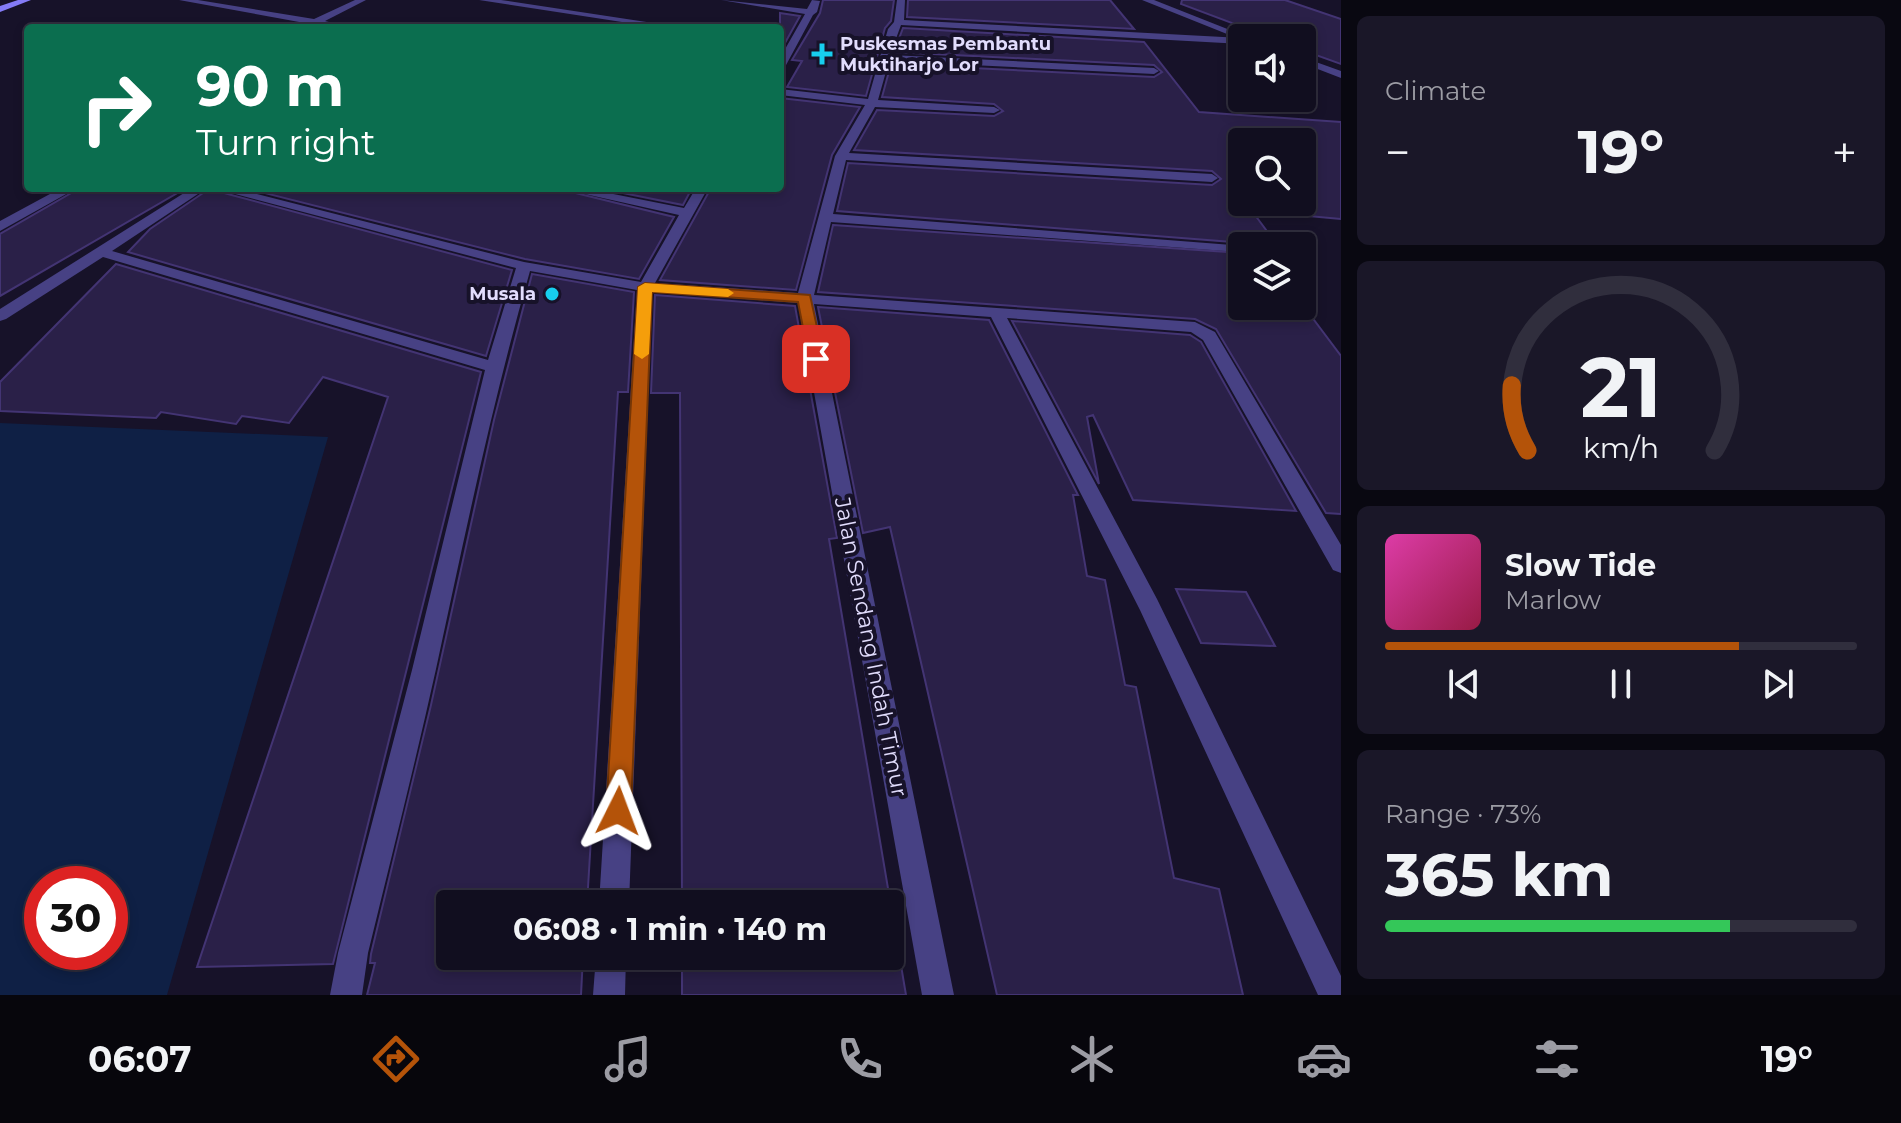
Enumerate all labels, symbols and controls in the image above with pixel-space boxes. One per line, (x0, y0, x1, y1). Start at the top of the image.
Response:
map controls (1228, 24, 1316, 320)
button: sound (1228, 24, 1316, 112)
place label: Puskesmas Pembantu Muktiharjo Lor (840, 33, 1051, 76)
marker: Puskesmas Pembantu Muktiharjo Lor (811, 43, 833, 65)
text: 90 m (196, 52, 344, 120)
icon: right (64, 56, 168, 160)
text: Climate (1385, 75, 1486, 107)
text: 19° (1578, 115, 1664, 188)
text: Turn right (196, 120, 376, 164)
text: − (1385, 125, 1410, 179)
text: + (1832, 125, 1857, 179)
button: search (1228, 128, 1316, 216)
button: layers (1228, 232, 1316, 320)
place label: Musala (469, 283, 536, 305)
marker: Musala (543, 285, 561, 303)
pin (782, 325, 850, 393)
text: 21 (1580, 336, 1662, 438)
icon: arrive (794, 337, 838, 381)
text: km/h (1583, 430, 1659, 465)
street label: Jalan Sendang Indah Timur (829, 494, 913, 799)
text: Slow Tide (1505, 547, 1656, 584)
text: Marlow (1505, 584, 1601, 616)
icon: previous (1442, 662, 1486, 706)
icon: pause (1599, 662, 1643, 706)
icon: next (1756, 662, 1800, 706)
position arrow (576, 769, 660, 853)
text: Range · 73% (1385, 798, 1541, 830)
text: 365 km (1385, 838, 1613, 911)
speed limit sign: 30 (24, 866, 128, 970)
text: 06:08 · 1 min · 140 m (513, 911, 827, 948)
icon: directions (368, 1031, 424, 1087)
icon: music (600, 1031, 656, 1087)
icon: phone (832, 1031, 888, 1087)
icon: climate (1064, 1031, 1120, 1087)
icon: car (1296, 1031, 1352, 1087)
icon: filters (1529, 1031, 1585, 1087)
text: 06:07 (88, 1037, 192, 1081)
text: 19° (1761, 1037, 1813, 1081)

